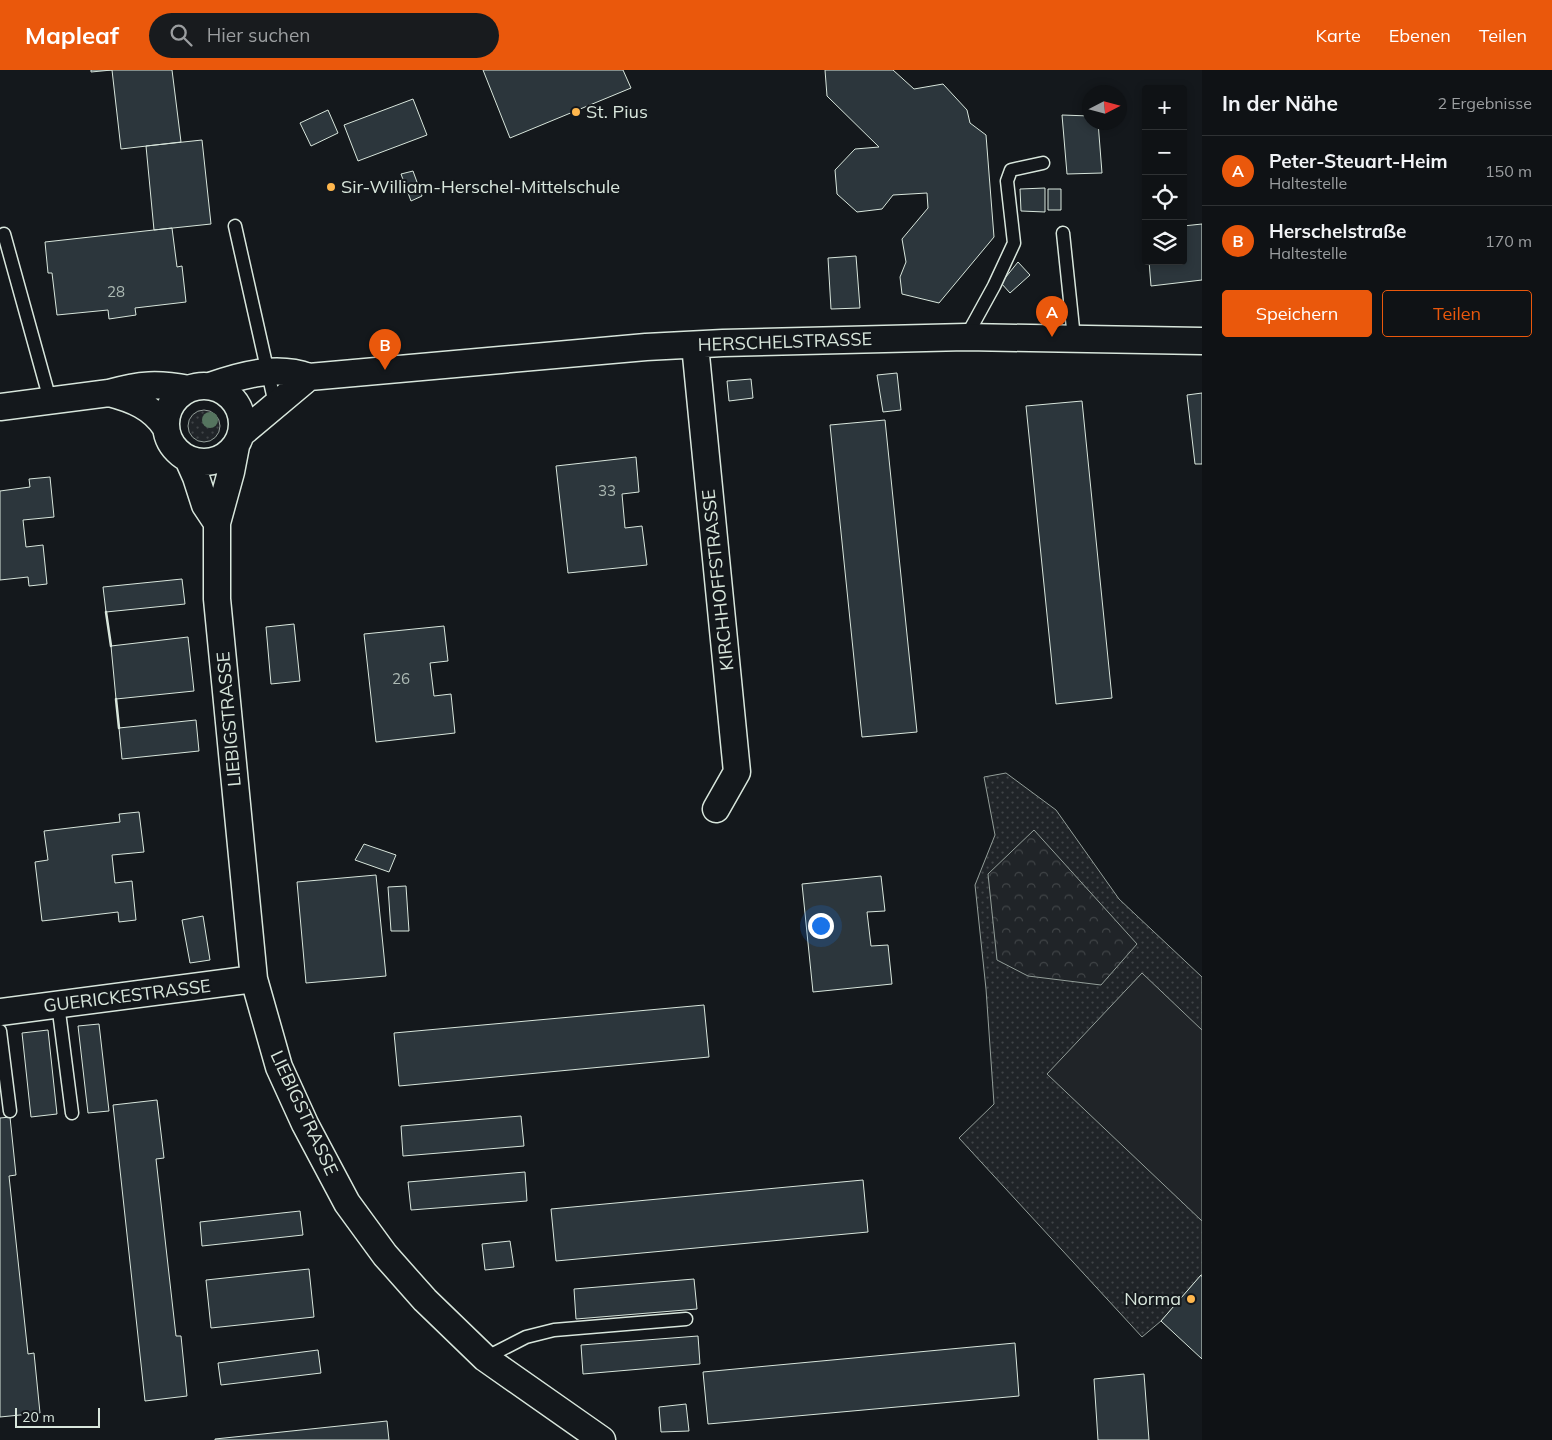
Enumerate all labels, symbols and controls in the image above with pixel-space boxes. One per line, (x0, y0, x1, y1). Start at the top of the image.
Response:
search box (149, 13, 499, 58)
text: Mapleaf (25, 20, 119, 50)
icon: search (167, 21, 195, 49)
text: Hier suchen (207, 23, 310, 47)
text: Karte (1315, 24, 1361, 47)
text: Ebenen (1389, 24, 1451, 47)
text: Teilen (1479, 24, 1527, 47)
north arrow (1082, 85, 1127, 130)
map controls (1142, 85, 1187, 265)
button: + (1142, 85, 1187, 130)
text: In der Nähe (1222, 90, 1338, 116)
text: 2 Ergebnisse (1437, 93, 1532, 113)
place label: St. Pius (586, 100, 648, 123)
marker: St. Pius (570, 106, 582, 118)
button: − (1142, 130, 1187, 175)
text: Peter-Steuart-Heim (1269, 149, 1447, 173)
text: A (1232, 161, 1244, 181)
text: 150 m (1485, 161, 1532, 181)
text: Haltestelle (1269, 173, 1347, 193)
place label: Sir-William-Herschel-Mittelschule (341, 175, 620, 198)
button: locate (1142, 175, 1187, 220)
marker: Sir-William-Herschel-Mittelschule (325, 181, 337, 193)
text: Herschelstraße (1269, 219, 1406, 243)
button: layers (1142, 220, 1187, 265)
text: B (1232, 231, 1244, 251)
text: 170 m (1485, 231, 1532, 251)
text: Haltestelle (1269, 243, 1347, 263)
house number: 28 (107, 282, 125, 301)
button: Speichern (1222, 290, 1372, 337)
button: Teilen (1382, 290, 1532, 337)
pin: A (1036, 296, 1068, 337)
street label: HERSCHELSTRASSE (697, 327, 873, 356)
pin: B (369, 329, 401, 370)
house number: 33 (598, 481, 616, 500)
street label: KIRCHHOFFSTRASSE (697, 488, 738, 672)
street label: LIEBIGSTRASSE (211, 651, 246, 787)
house number: 26 (392, 669, 410, 688)
your location (808, 913, 834, 939)
street label: GUERICKESTRASSE (42, 974, 212, 1017)
street label: LIEBIGSTRASSE (265, 1047, 343, 1179)
place label: Norma (1124, 1287, 1181, 1310)
marker: Norma (1185, 1293, 1197, 1305)
scale bar (15, 1405, 100, 1428)
text: 20 m (22, 1408, 55, 1426)

